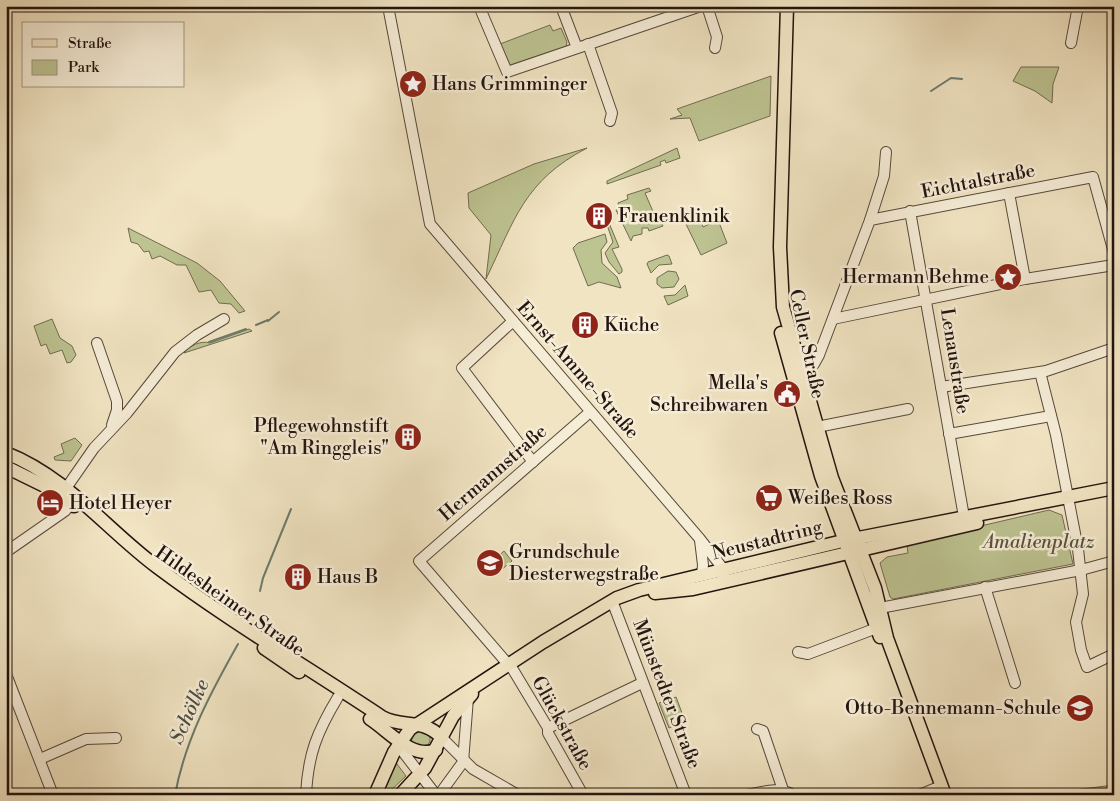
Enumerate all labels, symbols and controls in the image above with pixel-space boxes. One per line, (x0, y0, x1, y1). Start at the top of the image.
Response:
legend (22, 22, 185, 88)
text: Straße (68, 34, 112, 53)
text: Park (68, 58, 100, 77)
place icon: Hans Grimminger (398, 69, 428, 99)
place label: Hans Grimminger (432, 72, 588, 96)
street label: Eichtalstraße (919, 158, 1037, 204)
building icon: Frauenklinik (584, 201, 614, 231)
place label: Frauenklinik (618, 204, 730, 228)
place icon: Hermann Behme (993, 262, 1023, 292)
place label: Hermann Behme (842, 265, 989, 289)
street label: Celler Straße (784, 287, 830, 401)
street label: Ernst-Amme-Straße (512, 296, 644, 444)
street label: Lenaustraße (935, 306, 975, 416)
building icon: Küche (570, 310, 600, 340)
place label: Küche (604, 313, 659, 337)
place label: Mella's Schreibwaren (650, 371, 768, 417)
public building icon: Mella's Schreibwaren (772, 379, 802, 409)
place label: Pflegewohnstift "Am Ringgleis" (254, 414, 389, 460)
street label: Hermannstraße (434, 419, 552, 527)
building icon: Pflegewohnstift "Am Ringgleis" (393, 422, 423, 452)
supermarket icon: Weißes Ross (754, 483, 784, 513)
place label: Weißes Ross (787, 486, 893, 510)
hotel icon: Hotel Heyer (35, 488, 65, 518)
place label: Hotel Heyer (69, 491, 172, 515)
street label: Neustadtring (709, 515, 825, 565)
park label: Amalienplatz (981, 530, 1095, 554)
street label: Hildesheimer Straße (151, 540, 309, 662)
place label: Grundschule Diesterwegstraße (509, 540, 659, 586)
school or university icon: Grundschule Diesterwegstraße (475, 548, 505, 578)
building icon: Haus B (283, 562, 313, 592)
place label: Haus B (317, 565, 378, 589)
street label: Münstedter Straße (627, 616, 707, 772)
street label: Glückstraße (526, 672, 598, 774)
water label: Schölke (165, 675, 216, 748)
school or university icon: Otto-Bennemann-Schule (1065, 693, 1095, 723)
place label: Otto-Bennemann-Schule (845, 696, 1061, 720)

